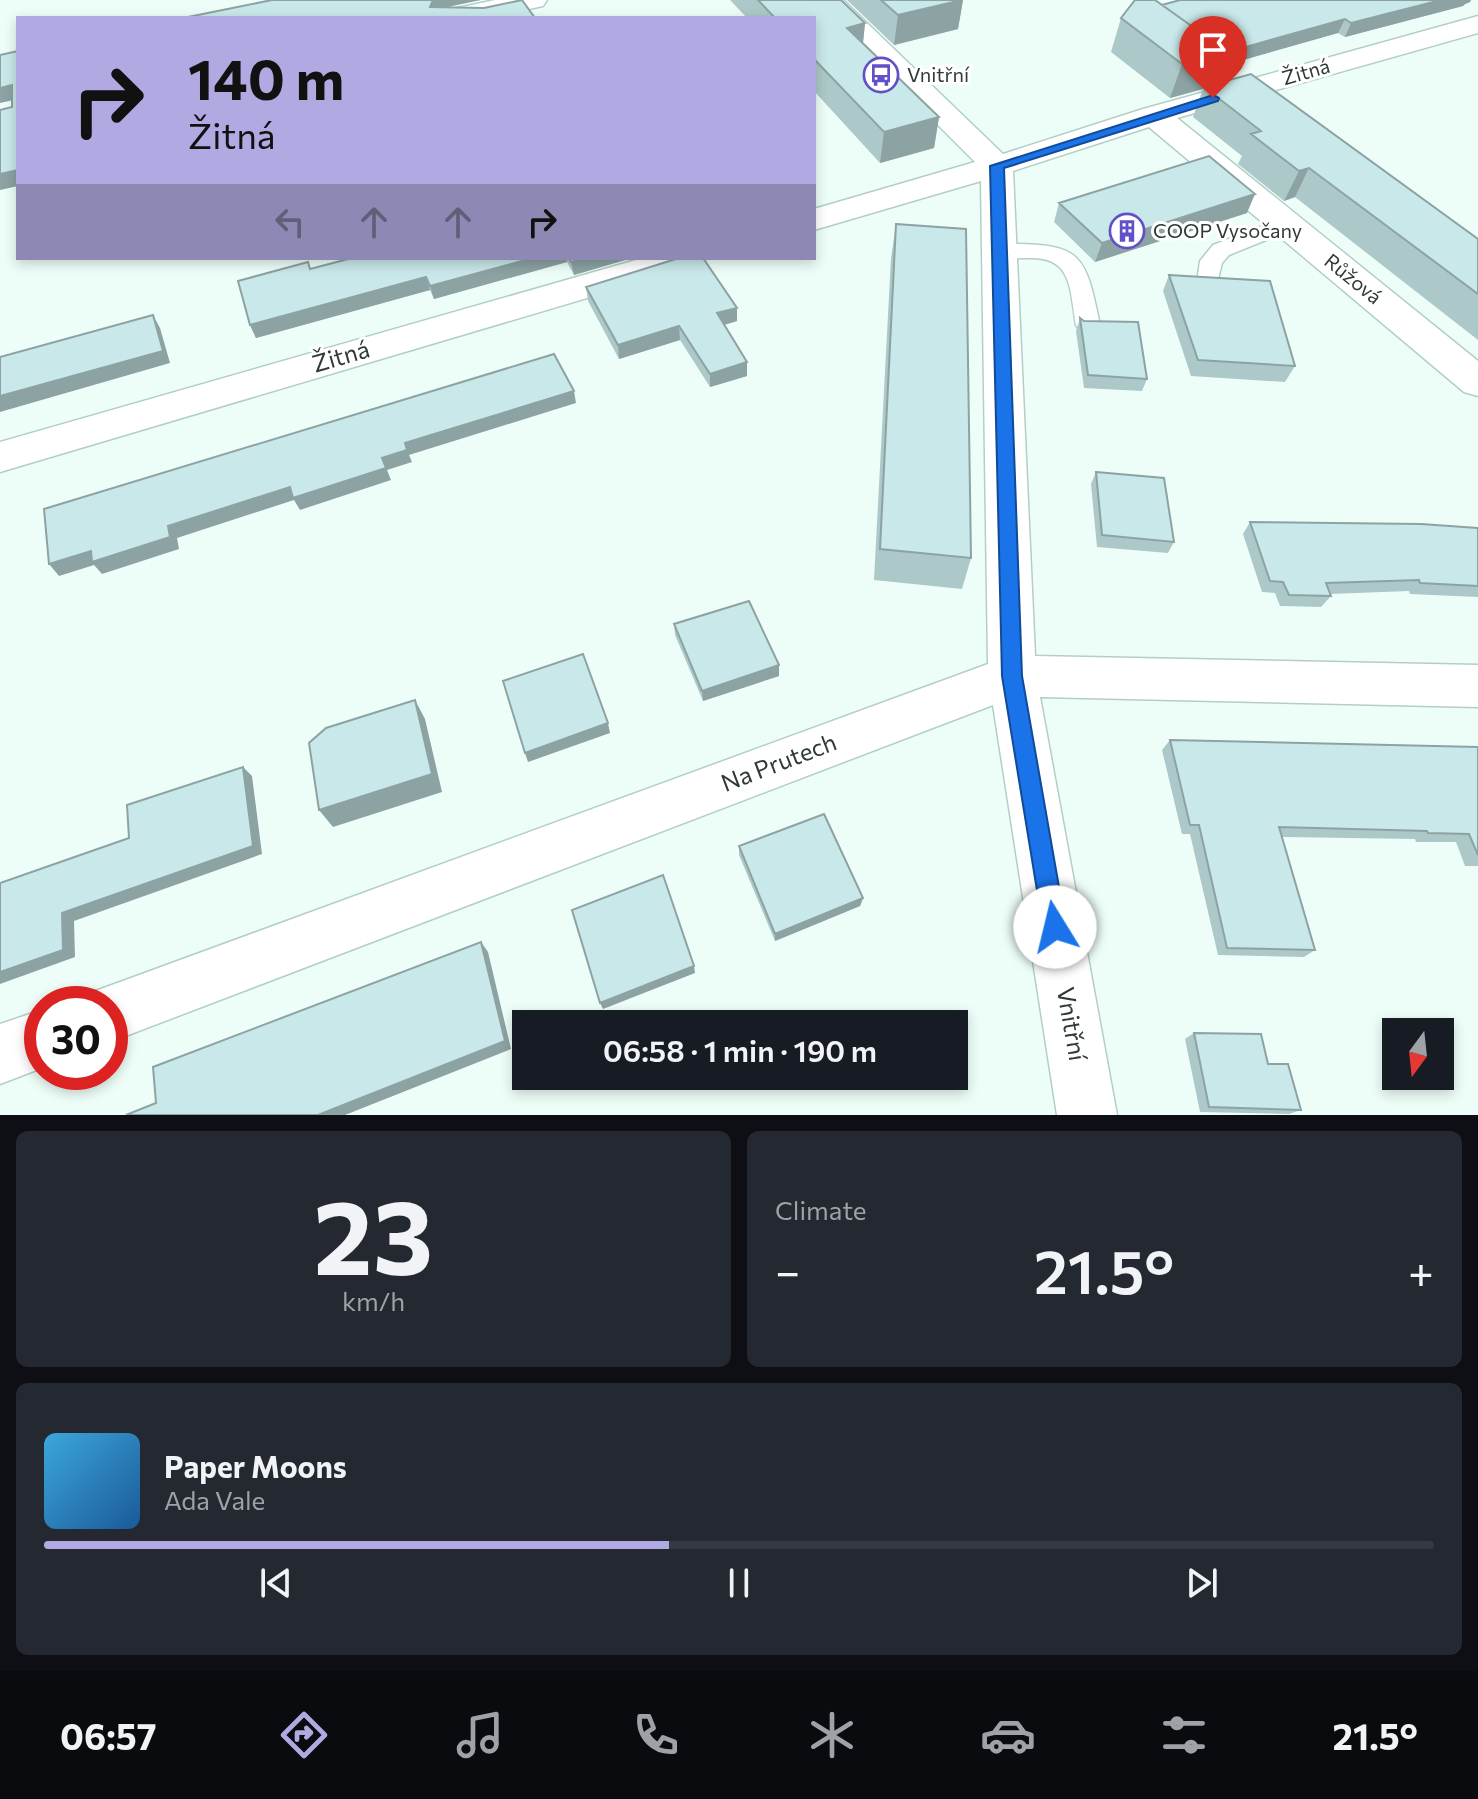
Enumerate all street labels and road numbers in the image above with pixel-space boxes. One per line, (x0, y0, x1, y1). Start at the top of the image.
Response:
street label: Žitná (1279, 53, 1332, 89)
street label: Růžová (1320, 248, 1387, 308)
street label: Žitná (309, 334, 373, 378)
street label: Na Prutech (717, 726, 840, 797)
street label: Vnitřní (1052, 985, 1093, 1064)

